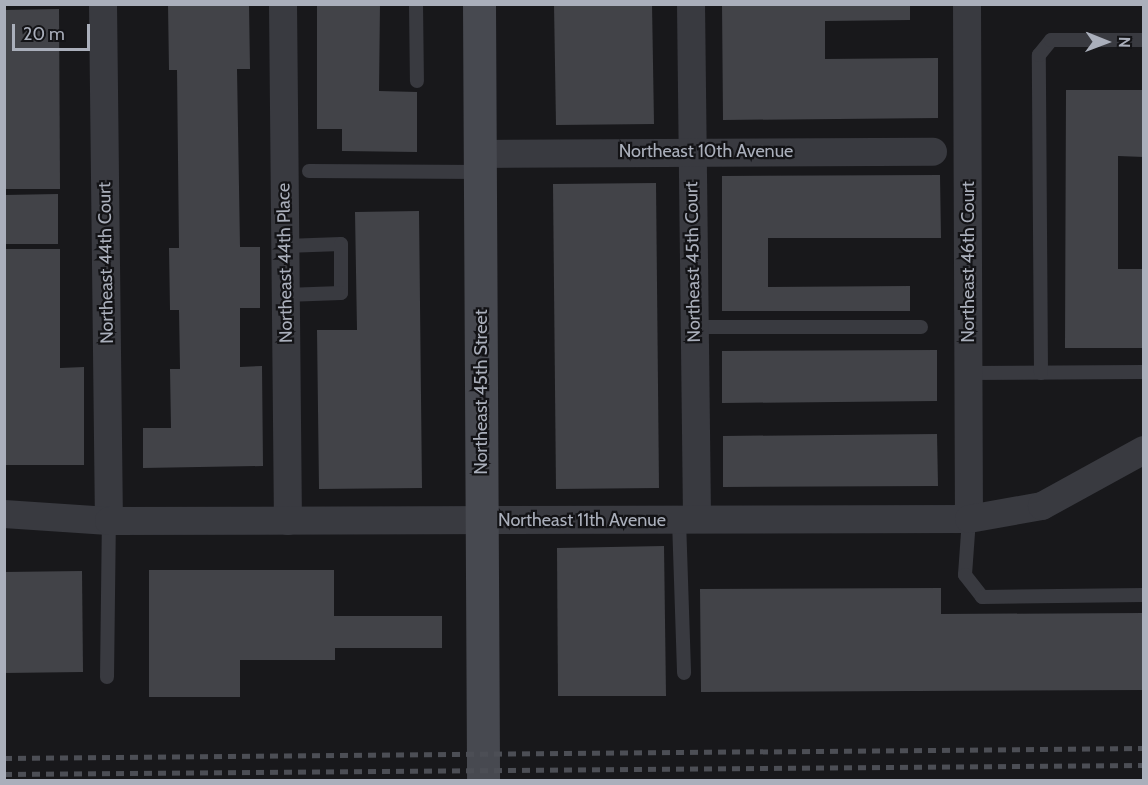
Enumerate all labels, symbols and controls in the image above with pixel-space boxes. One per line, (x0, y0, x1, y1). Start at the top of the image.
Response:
scale bar (15, 12, 93, 50)
north arrow (1076, 12, 1136, 72)
text: 20 m (23, 23, 65, 45)
text: N (1115, 37, 1134, 48)
street label: Northeast 10th Avenue (619, 140, 793, 162)
street label: Northeast 45th Court (681, 181, 705, 343)
street label: Northeast 46th Court (957, 181, 979, 343)
street label: Northeast 44th Court (94, 182, 118, 344)
street label: Northeast 44th Place (273, 183, 297, 343)
street label: Northeast 45th Street (470, 309, 492, 475)
street label: Northeast 11th Avenue (498, 509, 666, 531)

